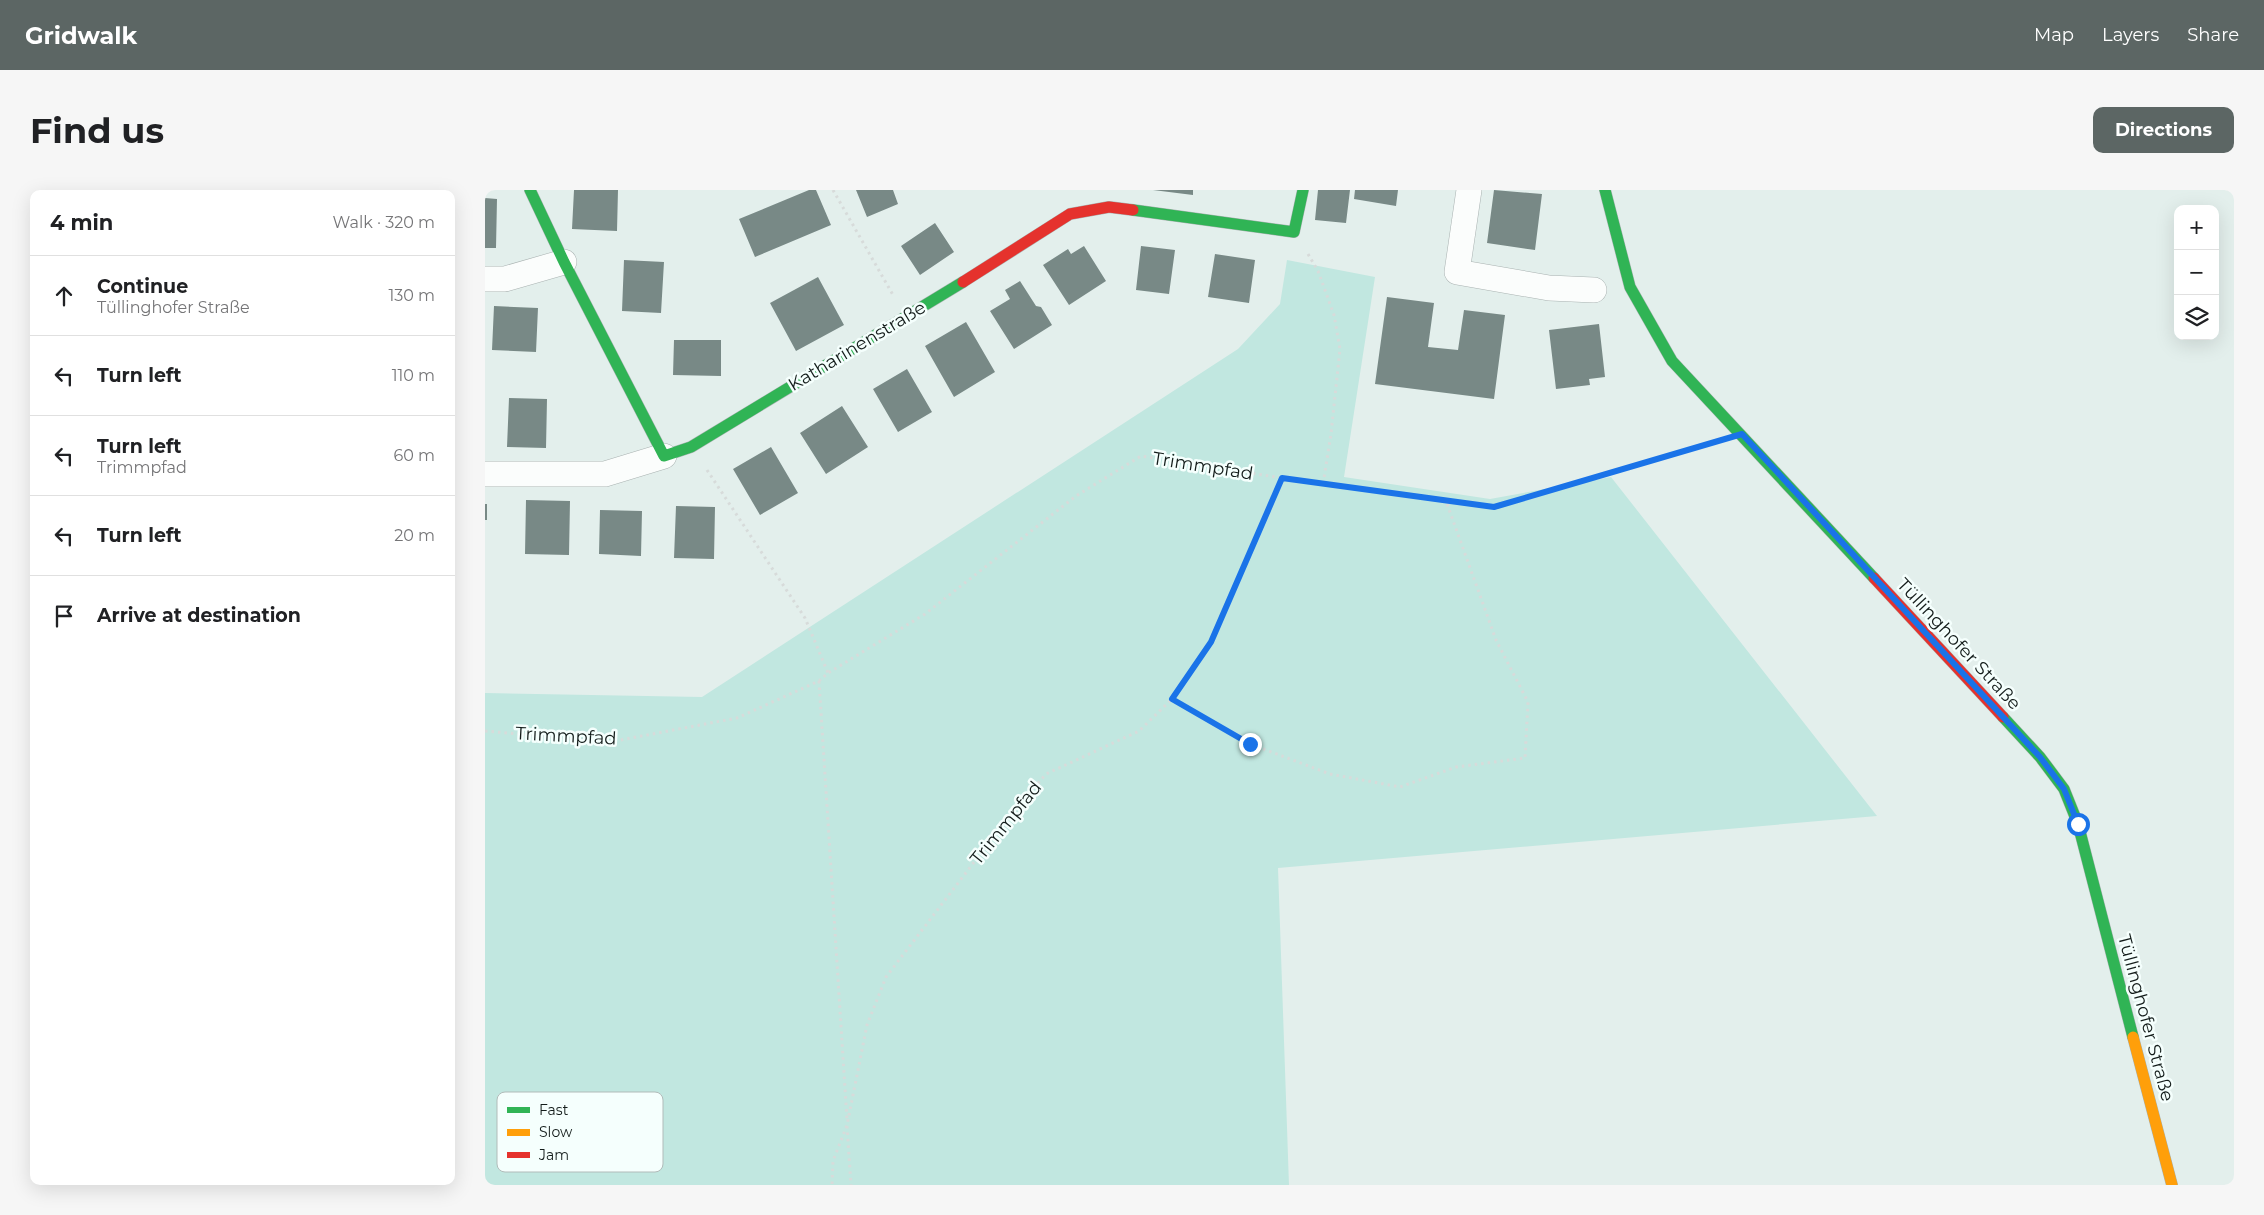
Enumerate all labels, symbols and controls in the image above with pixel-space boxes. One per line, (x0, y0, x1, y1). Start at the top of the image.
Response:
text: Gridwalk (25, 21, 137, 50)
text: Map (2034, 24, 2074, 46)
text: Layers (2102, 24, 2159, 46)
text: Share (2187, 24, 2239, 46)
button: Directions (2093, 107, 2234, 153)
text: Find us (30, 109, 164, 152)
map controls (2174, 205, 2219, 340)
button: + (2174, 205, 2219, 250)
text: 4 min (50, 210, 113, 235)
text: Walk · 320 m (333, 213, 435, 232)
button: − (2174, 250, 2219, 295)
text: Continue (97, 275, 188, 298)
icon: ahead (50, 282, 78, 310)
text: 130 m (388, 286, 435, 305)
button: layers (2174, 295, 2219, 340)
street label: Katharinenstraße (784, 296, 930, 396)
text: Tüllinghofer Straße (97, 298, 250, 317)
icon: left (50, 362, 78, 390)
text: Turn left (97, 364, 182, 387)
text: 110 m (392, 366, 435, 385)
text: Turn left (97, 435, 182, 458)
icon: left (50, 442, 78, 470)
text: 60 m (393, 446, 435, 465)
street label: Trimmpfad (1151, 447, 1255, 485)
text: Trimmpfad (97, 458, 187, 477)
icon: left (50, 522, 78, 550)
text: Turn left (97, 524, 182, 547)
text: 20 m (394, 526, 435, 545)
street label: Tüllinghofer Straße (1892, 574, 2026, 714)
icon: arrive (50, 602, 78, 630)
text: Arrive at destination (97, 604, 301, 627)
street label: Trimmpfad (515, 722, 617, 750)
route end (1239, 733, 1262, 756)
street label: Trimmpfad (966, 777, 1046, 869)
route start (2067, 813, 2090, 836)
street label: Tüllinghofer Straße (2113, 932, 2179, 1104)
legend (497, 1092, 663, 1172)
text: Fast (539, 1101, 569, 1119)
text: Slow (539, 1123, 573, 1141)
text: Jam (538, 1146, 569, 1164)

